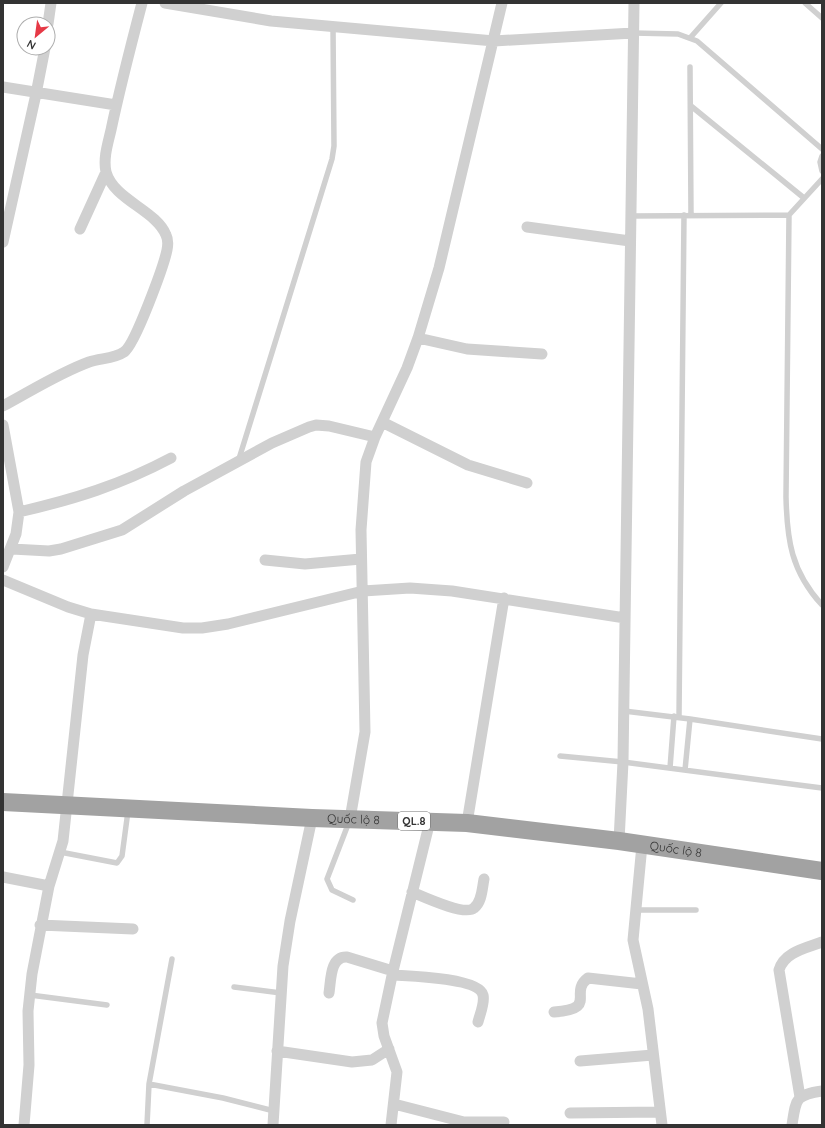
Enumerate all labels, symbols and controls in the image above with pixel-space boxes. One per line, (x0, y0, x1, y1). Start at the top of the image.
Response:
north arrow (16, 16, 56, 56)
text: N (24, 37, 38, 53)
street label: Quốc lộ 8 (327, 810, 380, 827)
road number: QL.8 (398, 812, 430, 830)
street label: Quốc lộ 8 (649, 838, 703, 860)

